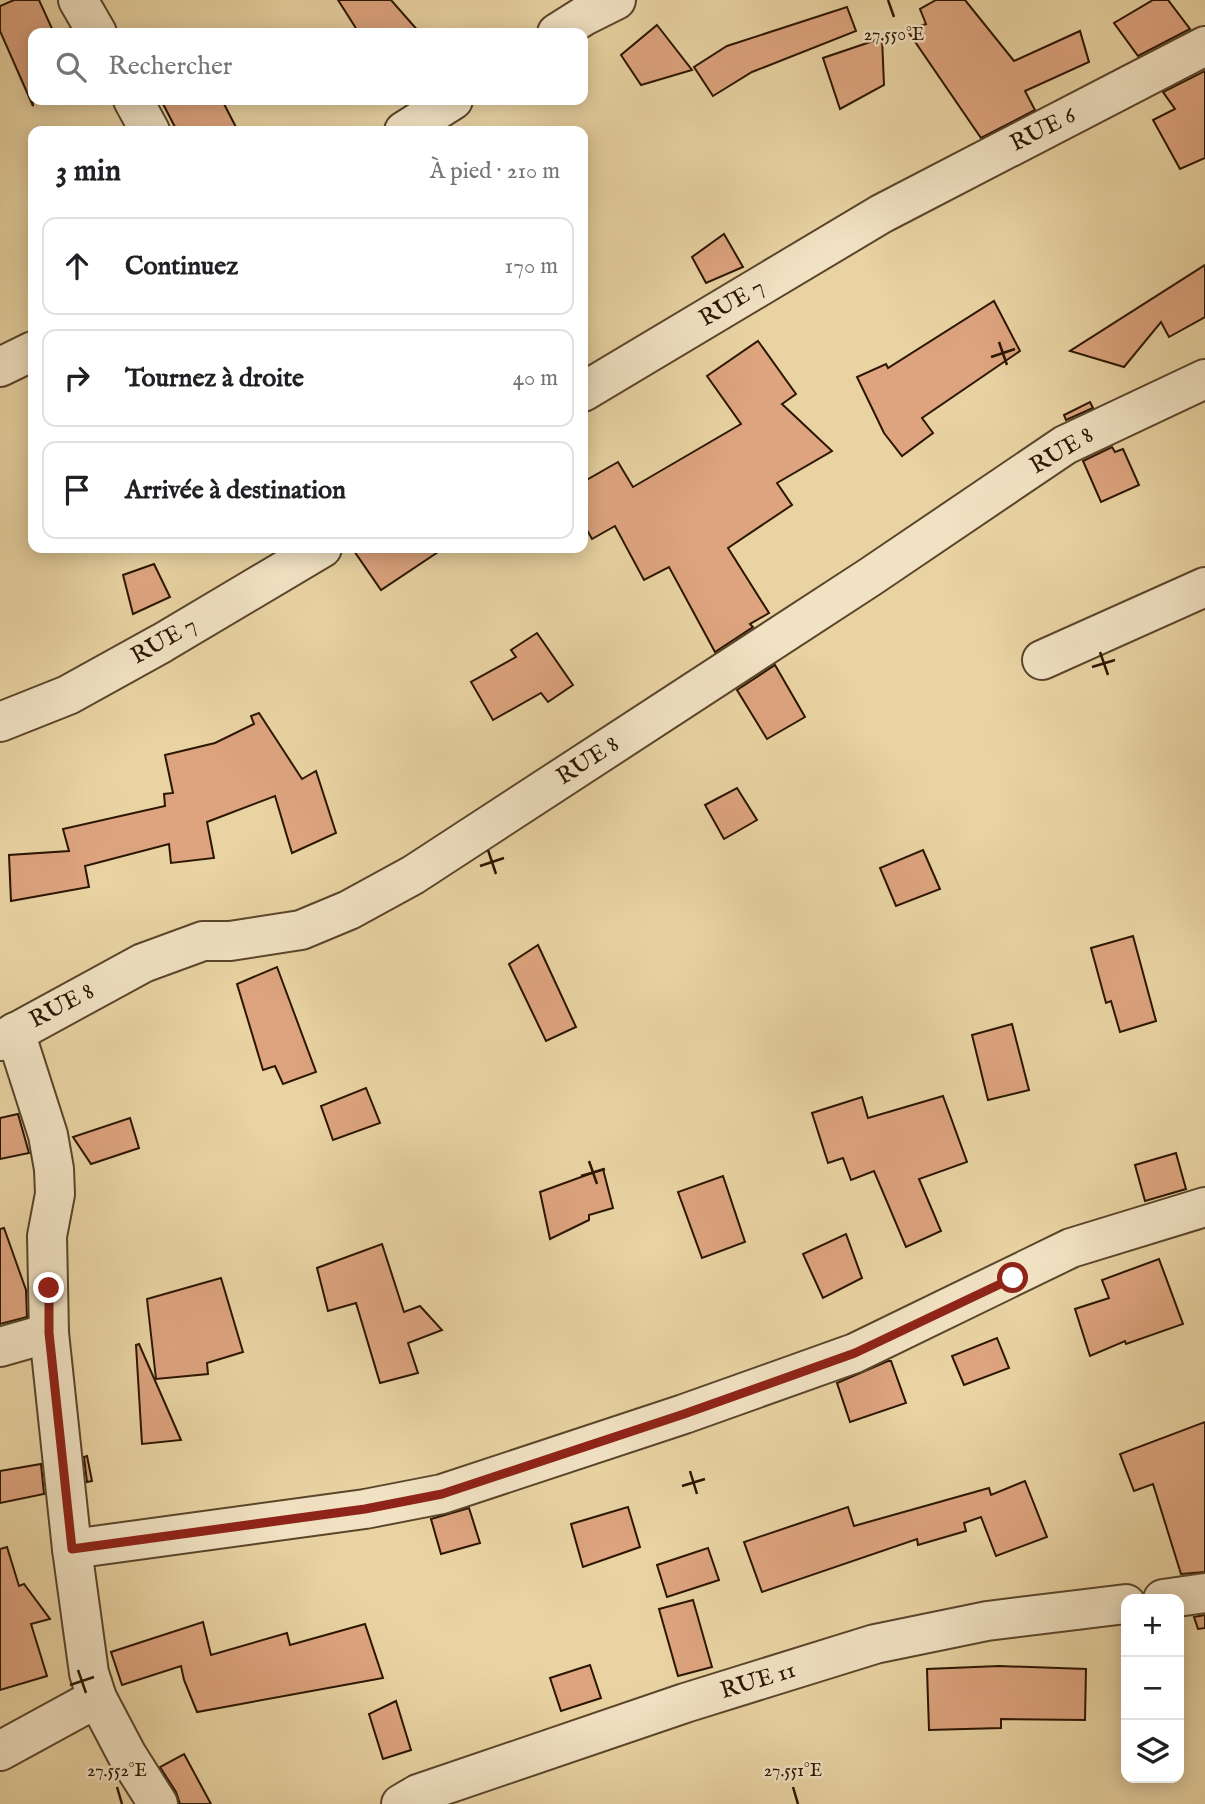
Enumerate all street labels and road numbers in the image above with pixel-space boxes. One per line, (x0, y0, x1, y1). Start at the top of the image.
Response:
street label: RUE 6 (1005, 100, 1082, 160)
street label: RUE 7 (694, 271, 770, 335)
street label: RUE 8 (1024, 420, 1100, 482)
street label: RUE 7 (126, 610, 202, 672)
street label: RUE 8 (551, 729, 625, 793)
street label: RUE 8 (24, 976, 100, 1036)
street label: RUE 11 (716, 1655, 800, 1707)

